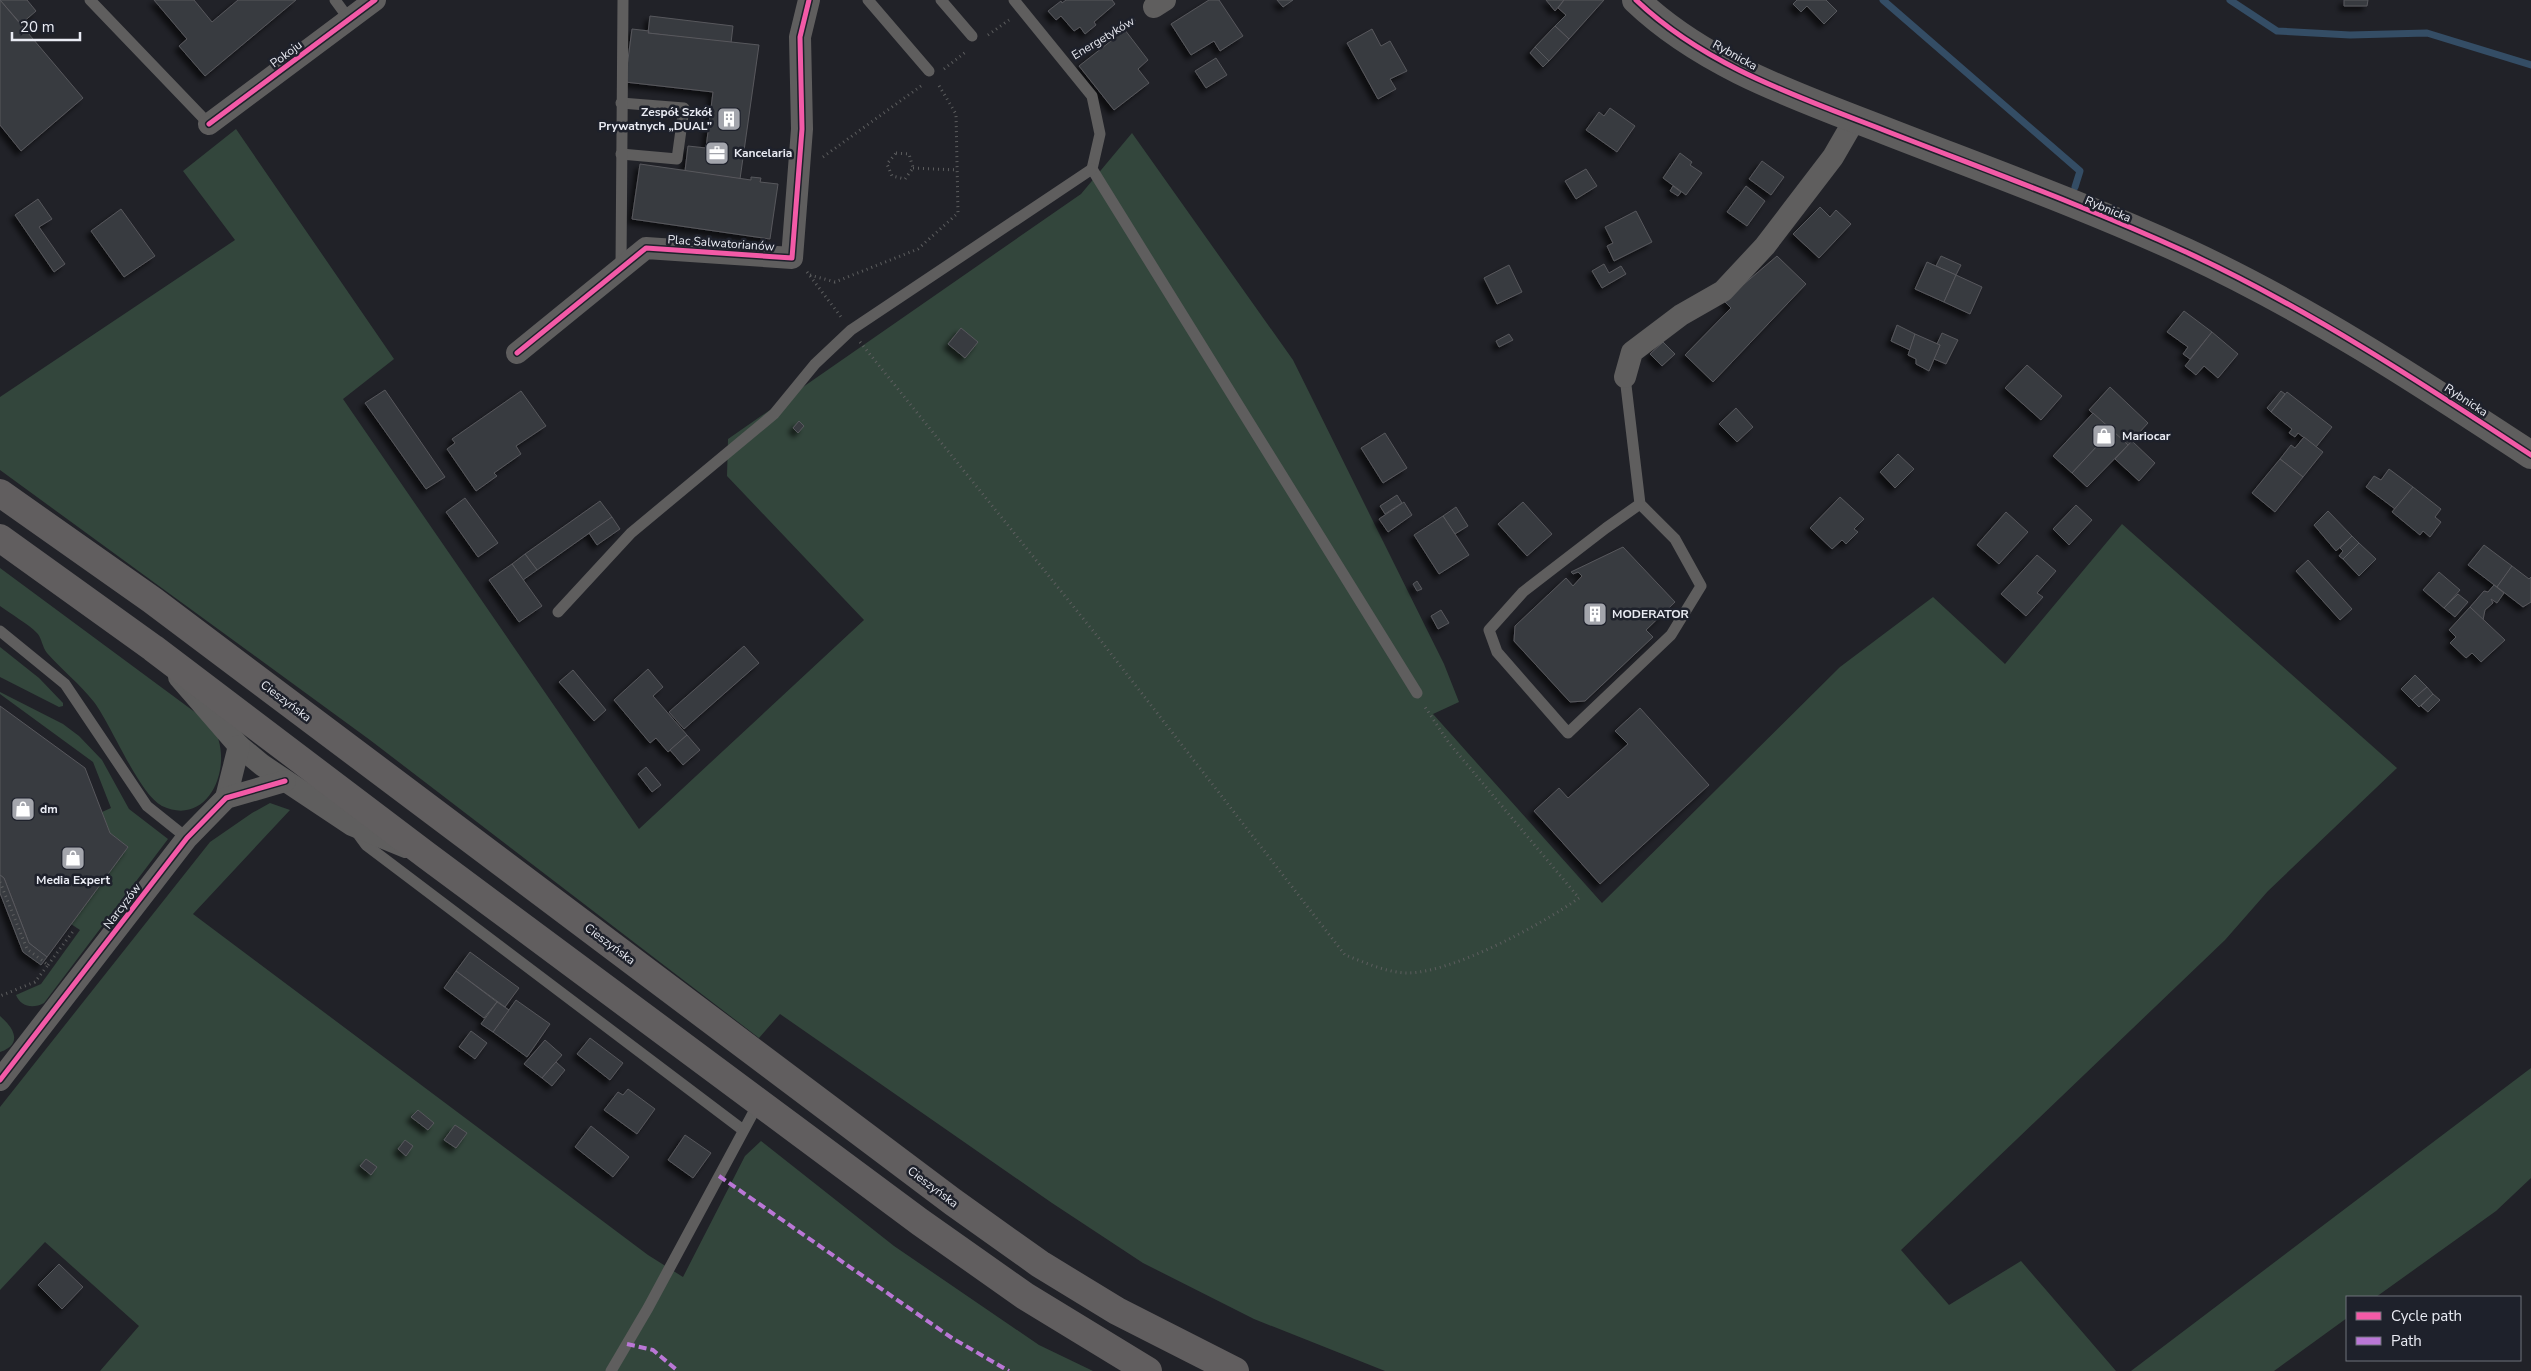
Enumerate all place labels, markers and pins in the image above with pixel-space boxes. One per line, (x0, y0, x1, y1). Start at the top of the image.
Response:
place label: Zespół Szkół Prywatnych „DUAL” (599, 104, 712, 134)
building icon: Zespół Szkół Prywatnych „DUAL” (716, 106, 742, 132)
office icon: Kancelaria (704, 140, 730, 166)
place label: Kancelaria (734, 145, 792, 161)
shop icon: Mariocar (2091, 423, 2117, 449)
place label: Mariocar (2122, 428, 2171, 444)
building icon: MODERATOR (1582, 601, 1608, 627)
place label: MODERATOR (1612, 606, 1690, 622)
shop icon: dm (10, 796, 36, 822)
place label: dm (40, 801, 58, 817)
shop icon: Media Expert (60, 845, 86, 871)
place label: Media Expert (36, 872, 110, 888)

